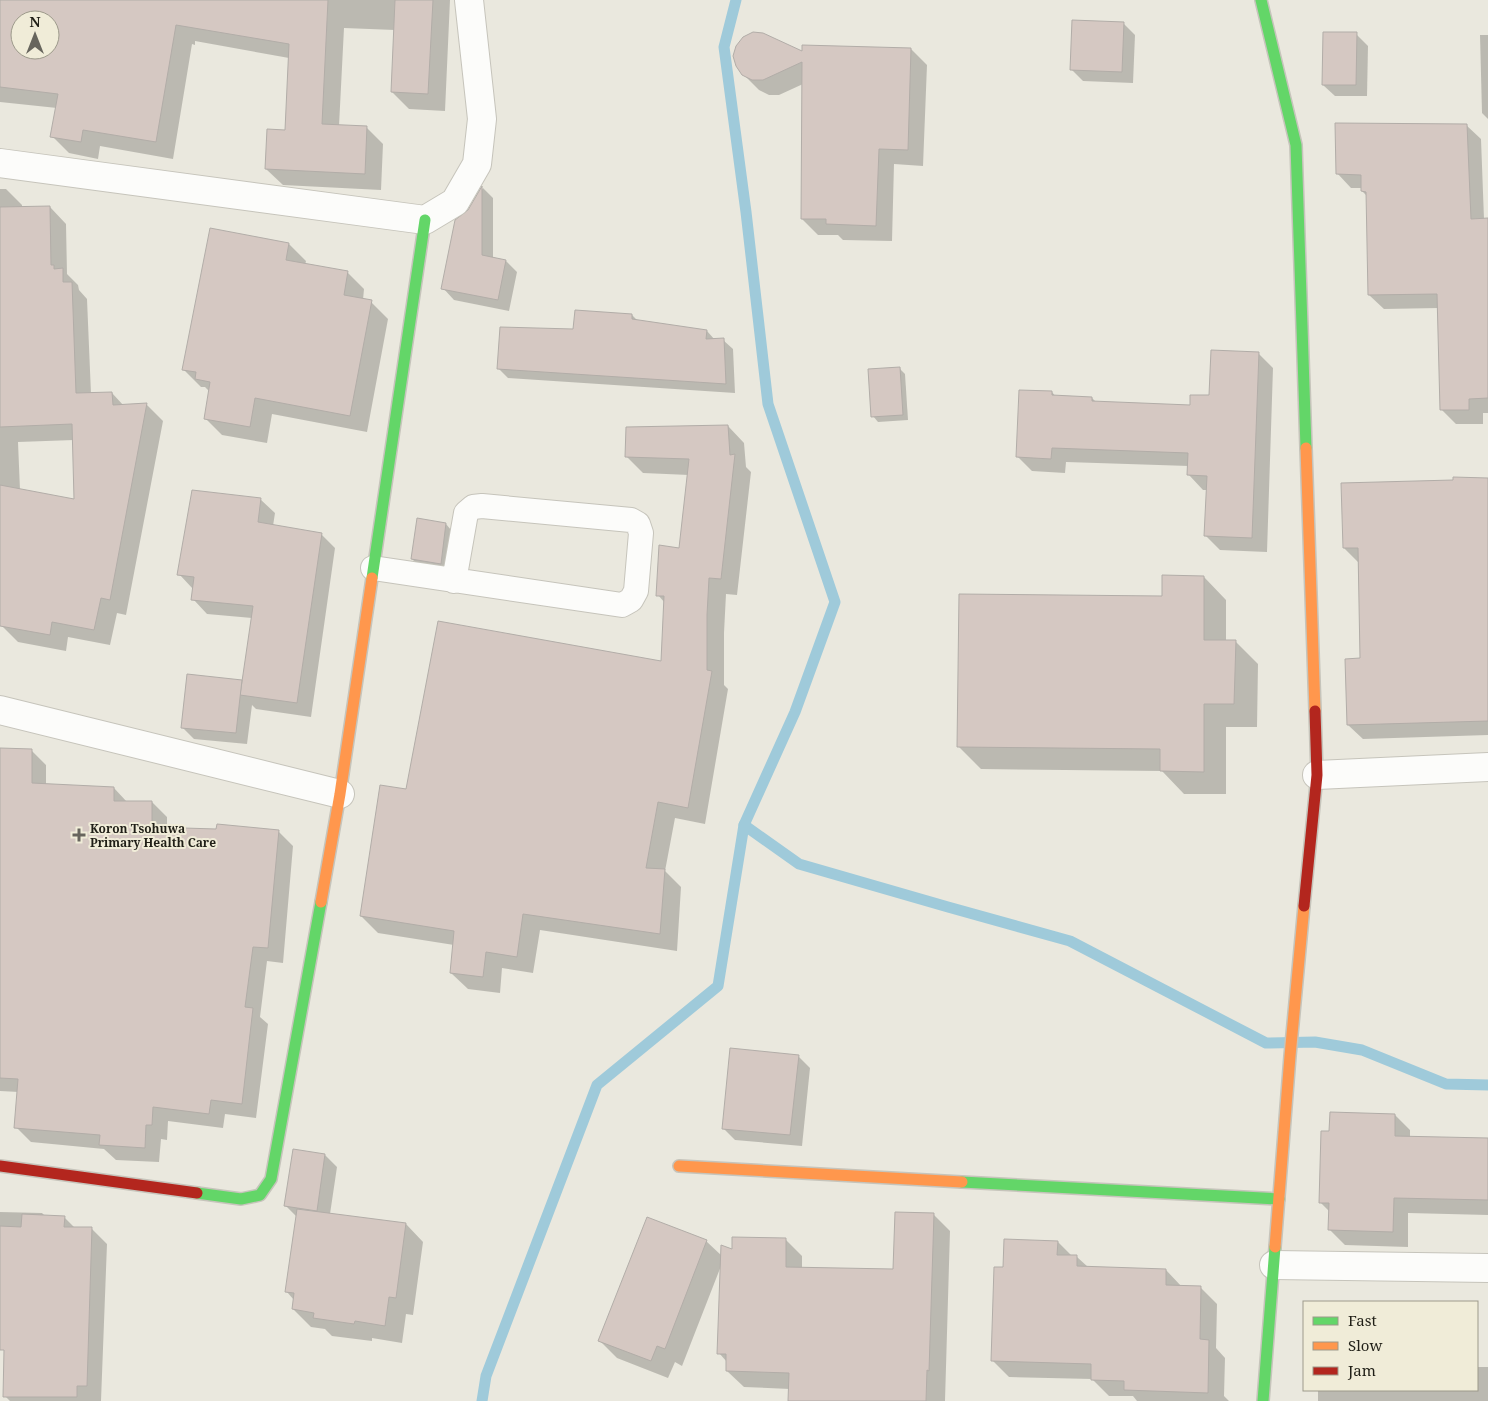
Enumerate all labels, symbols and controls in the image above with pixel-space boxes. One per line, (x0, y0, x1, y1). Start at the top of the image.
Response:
north arrow (10, 10, 60, 60)
text: N (29, 12, 41, 31)
place label: Koron Tsohuwa Primary Health Care (90, 820, 216, 851)
marker: Koron Tsohuwa Primary Health Care (72, 828, 86, 842)
legend (1303, 1301, 1478, 1391)
text: Fast (1348, 1310, 1377, 1330)
text: Slow (1348, 1335, 1382, 1355)
text: Jam (1347, 1360, 1376, 1380)

